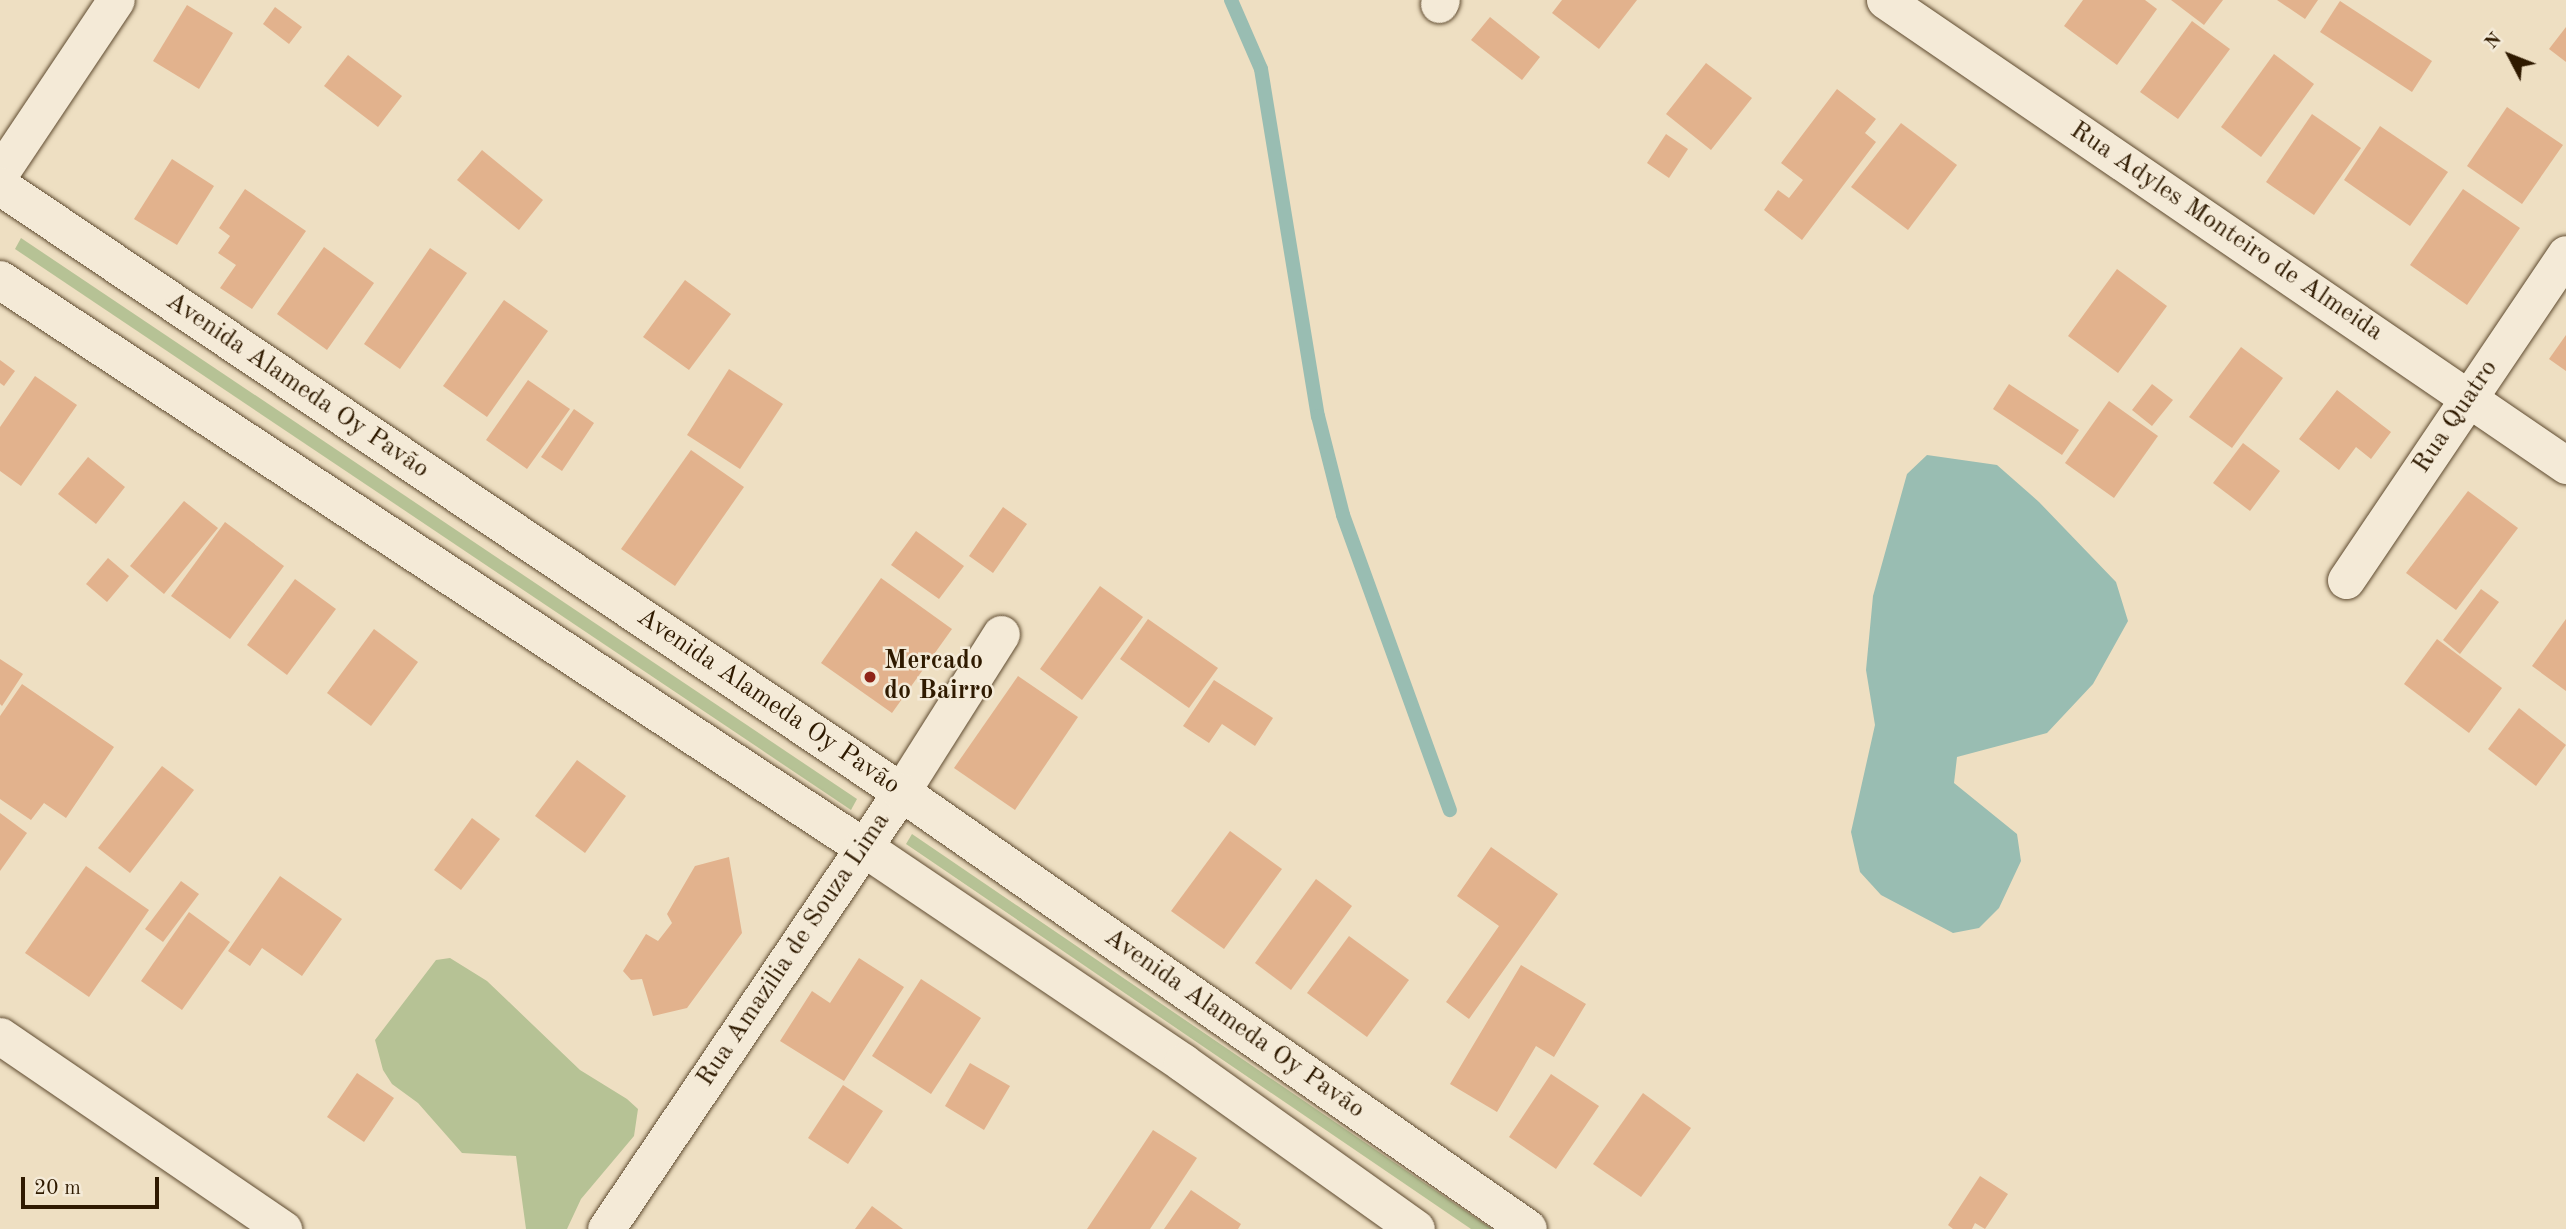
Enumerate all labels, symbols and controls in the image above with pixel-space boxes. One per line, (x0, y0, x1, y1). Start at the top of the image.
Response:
north arrow (2475, 21, 2545, 91)
text: N (2482, 30, 2506, 53)
street label: Rua Adyles Monteiro de Almeida (2064, 115, 2388, 349)
street label: Avenida Alameda Oy Pavão (159, 286, 435, 486)
street label: Rua Quatro (2407, 354, 2505, 480)
street label: Avenida Alameda Oy Pavão (630, 602, 906, 802)
place label: Mercado do Bairro (884, 646, 993, 708)
marker: Mercado do Bairro (862, 669, 878, 685)
street label: Rua Amazilia de Souza Lima (691, 807, 897, 1093)
street label: Avenida Alameda Oy Pavão (1098, 922, 1370, 1126)
scale bar (24, 1162, 163, 1206)
text: 20 m (34, 1178, 81, 1199)

